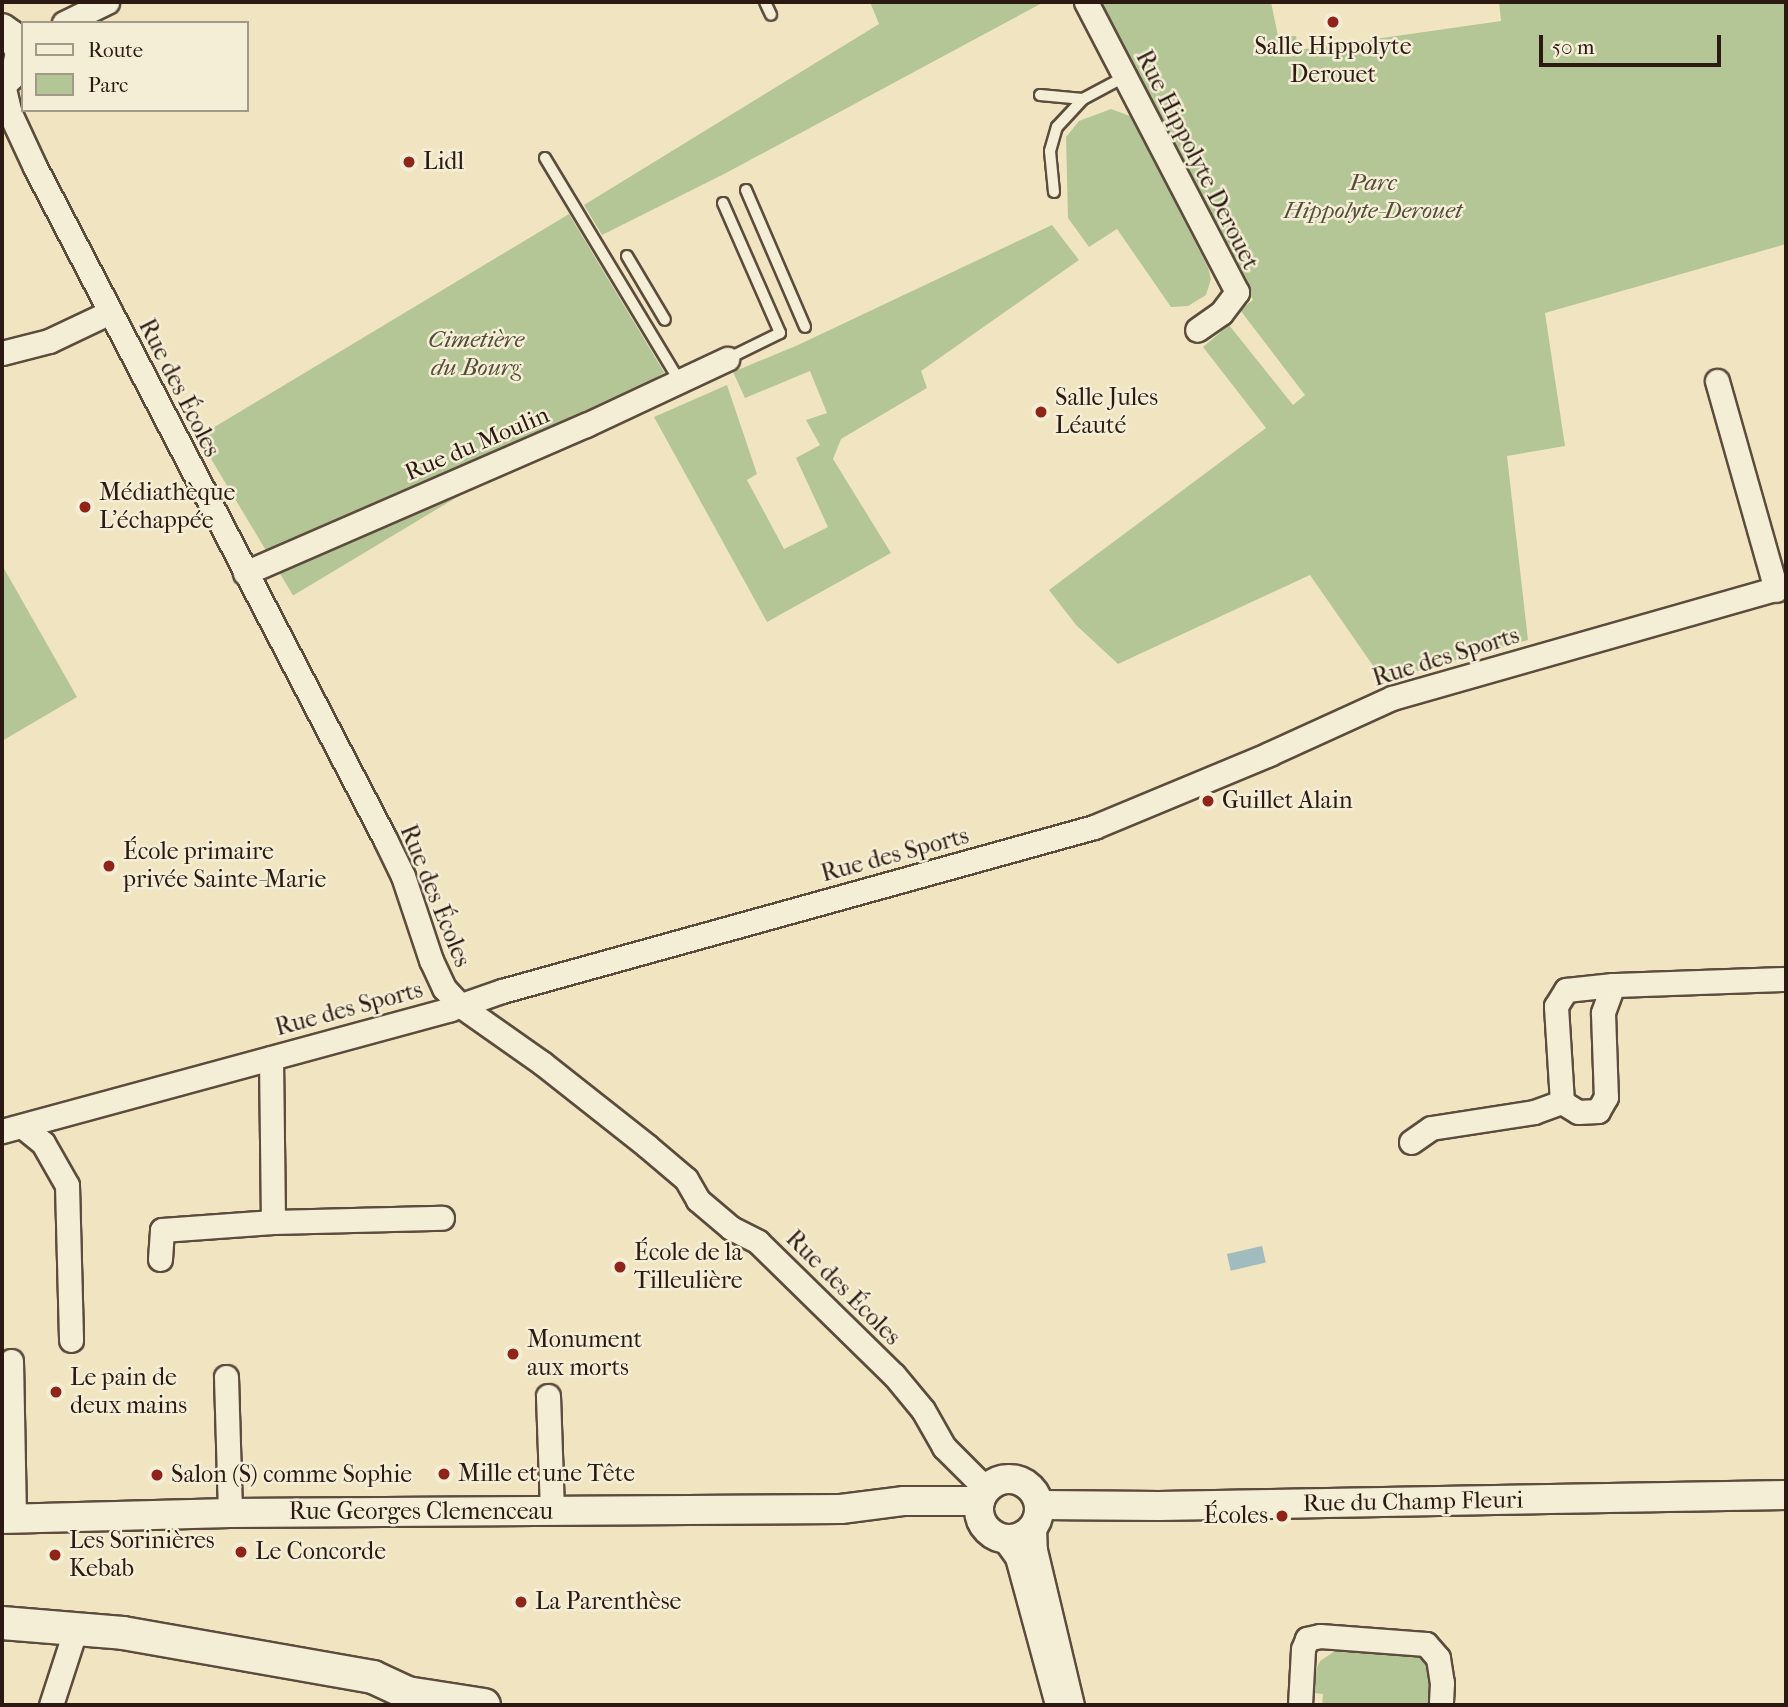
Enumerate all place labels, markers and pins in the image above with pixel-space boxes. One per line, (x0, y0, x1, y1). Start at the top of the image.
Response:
marker: Salle Hippolyte Derouet (1325, 14, 1341, 30)
place label: Salle Hippolyte Derouet (1254, 33, 1412, 89)
place label: Lidl (423, 148, 464, 176)
marker: Lidl (401, 154, 417, 170)
place label: Salle Jules Léauté (1055, 384, 1158, 440)
marker: Salle Jules Léauté (1033, 404, 1049, 420)
place label: Médiathèque L'échappée (99, 479, 235, 535)
marker: Médiathèque L'échappée (77, 499, 93, 515)
place label: Guillet Alain (1222, 787, 1353, 815)
marker: Guillet Alain (1200, 793, 1216, 809)
place label: École primaire privée Sainte-Marie (123, 838, 326, 894)
marker: École primaire privée Sainte-Marie (101, 858, 117, 874)
place label: École de la Tilleulière (634, 1239, 743, 1295)
marker: École de la Tilleulière (612, 1259, 628, 1275)
place label: Monument aux morts (527, 1326, 642, 1382)
marker: Monument aux morts (505, 1346, 521, 1362)
place label: Le pain de deux mains (70, 1364, 187, 1420)
marker: Le pain de deux mains (48, 1384, 64, 1400)
place label: Mille et une Tête (458, 1460, 635, 1488)
place label: Salon (S) comme Sophie (171, 1461, 412, 1489)
marker: Mille et une Tête (436, 1466, 452, 1482)
marker: Salon (S) comme Sophie (149, 1467, 165, 1483)
place label: Écoles (1204, 1502, 1268, 1530)
marker: Écoles (1274, 1508, 1290, 1524)
place label: Les Sorinières Kebab (69, 1527, 215, 1583)
place label: Le Concorde (255, 1538, 386, 1566)
marker: Le Concorde (233, 1544, 249, 1560)
marker: Les Sorinières Kebab (47, 1547, 63, 1563)
place label: La Parenthèse (535, 1588, 681, 1616)
marker: La Parenthèse (513, 1594, 529, 1610)

